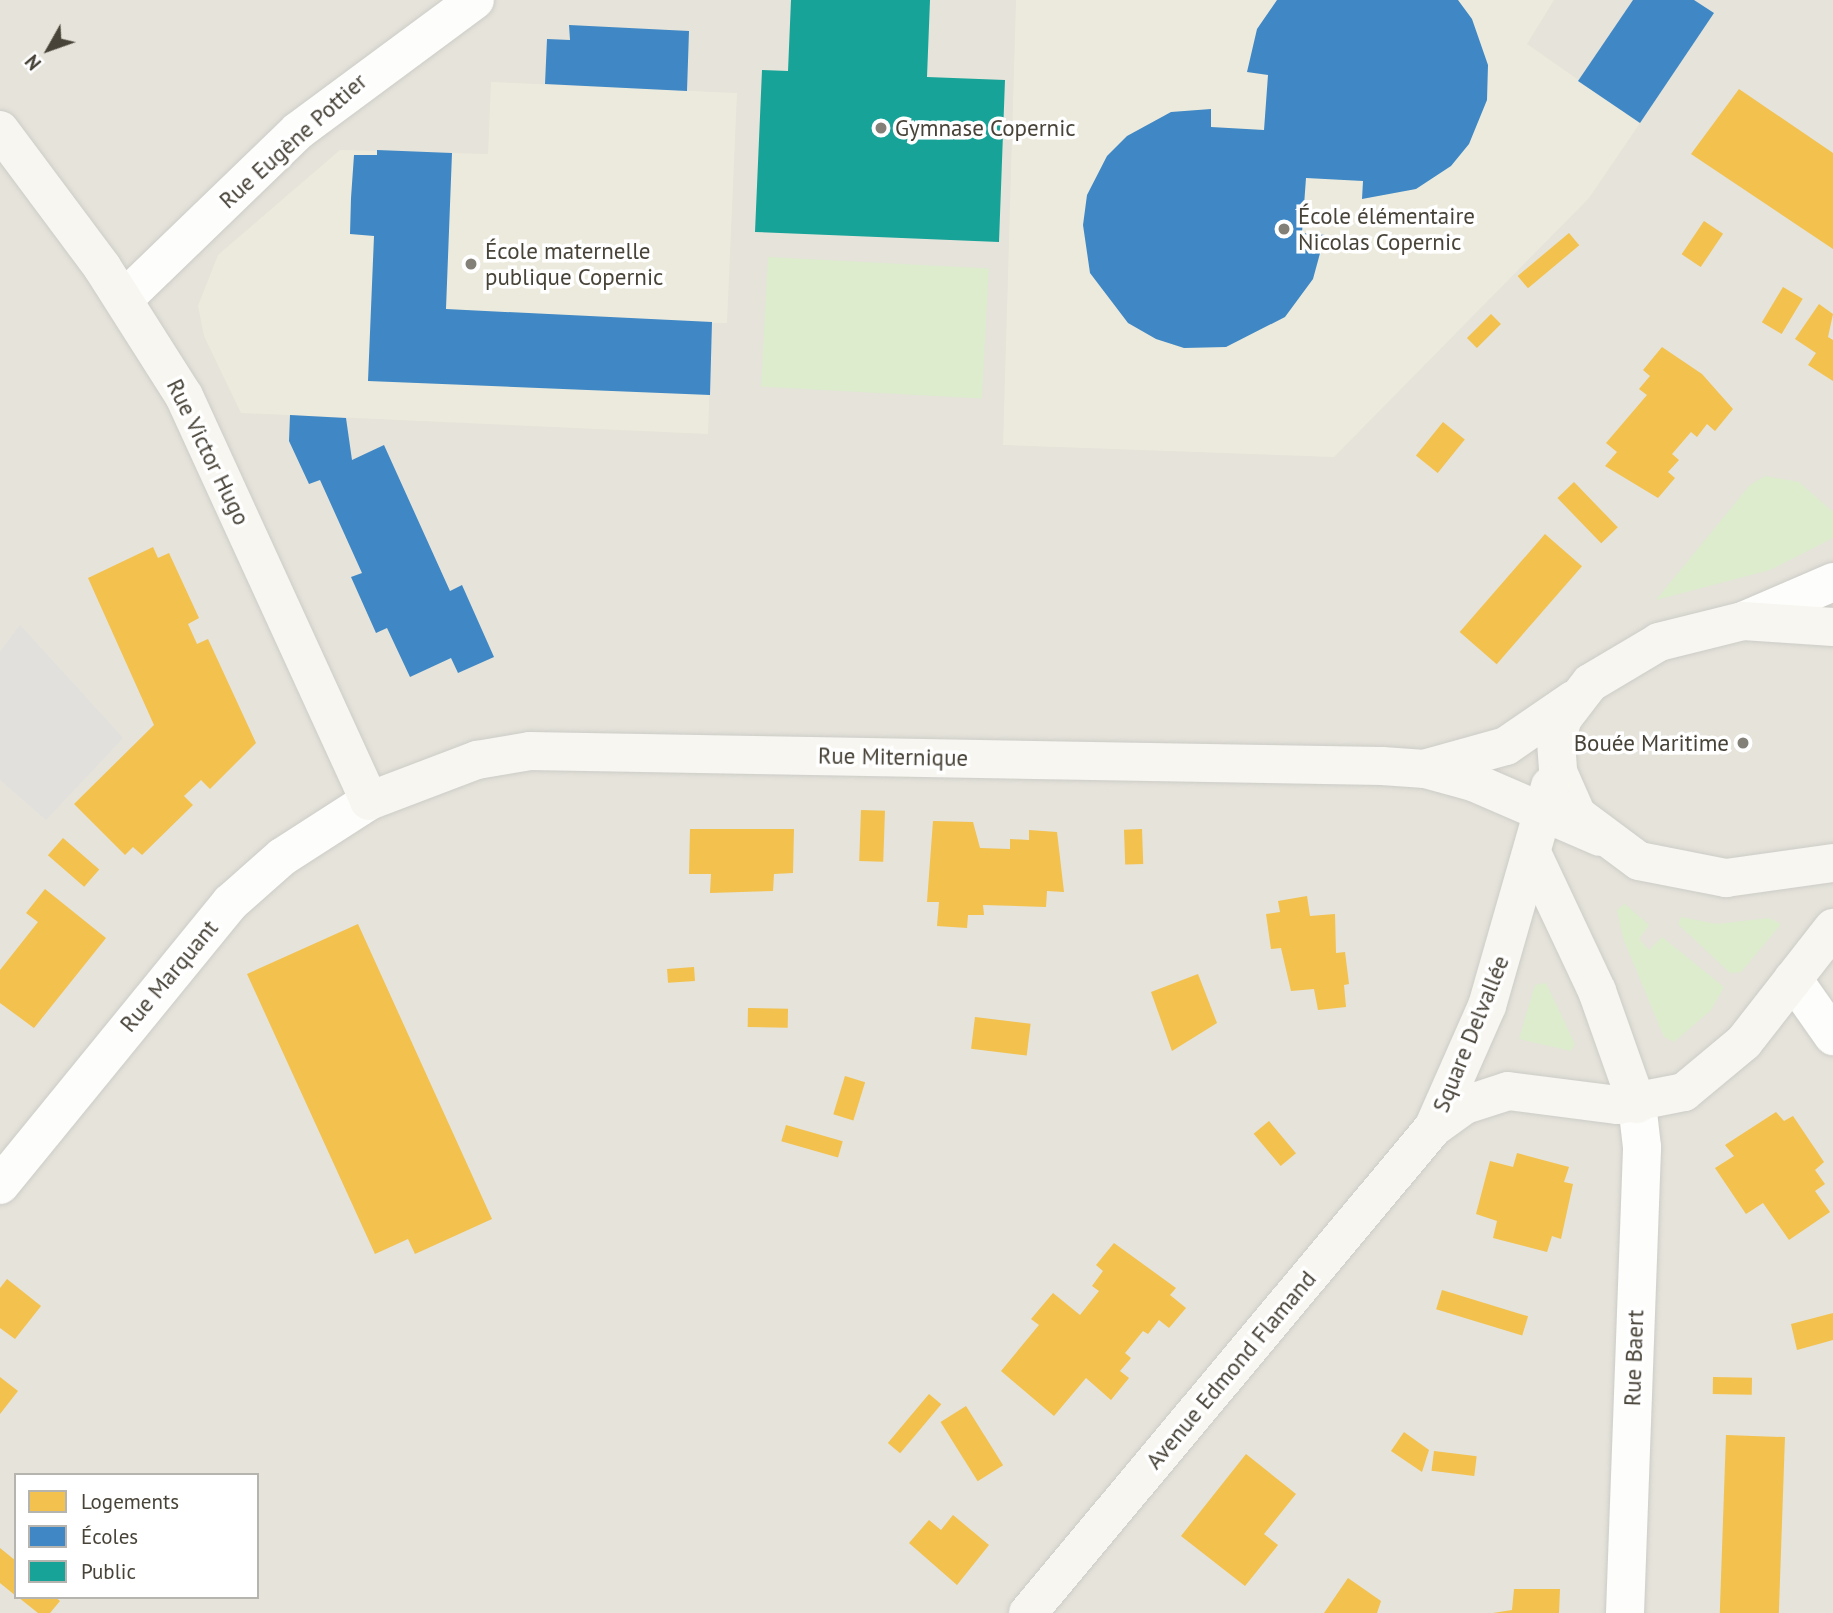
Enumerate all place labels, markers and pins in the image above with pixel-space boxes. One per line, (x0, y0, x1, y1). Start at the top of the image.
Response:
place label: Gymnase Copernic (895, 114, 1076, 142)
marker: Gymnase Copernic (873, 120, 889, 136)
place label: École élémentaire Nicolas Copernic (1298, 202, 1475, 256)
marker: École élémentaire Nicolas Copernic (1276, 221, 1292, 237)
place label: École maternelle publique Copernic (485, 237, 663, 291)
marker: École maternelle publique Copernic (463, 256, 479, 272)
place label: Bouée Maritime (1574, 729, 1729, 757)
marker: Bouée Maritime (1735, 735, 1751, 751)

